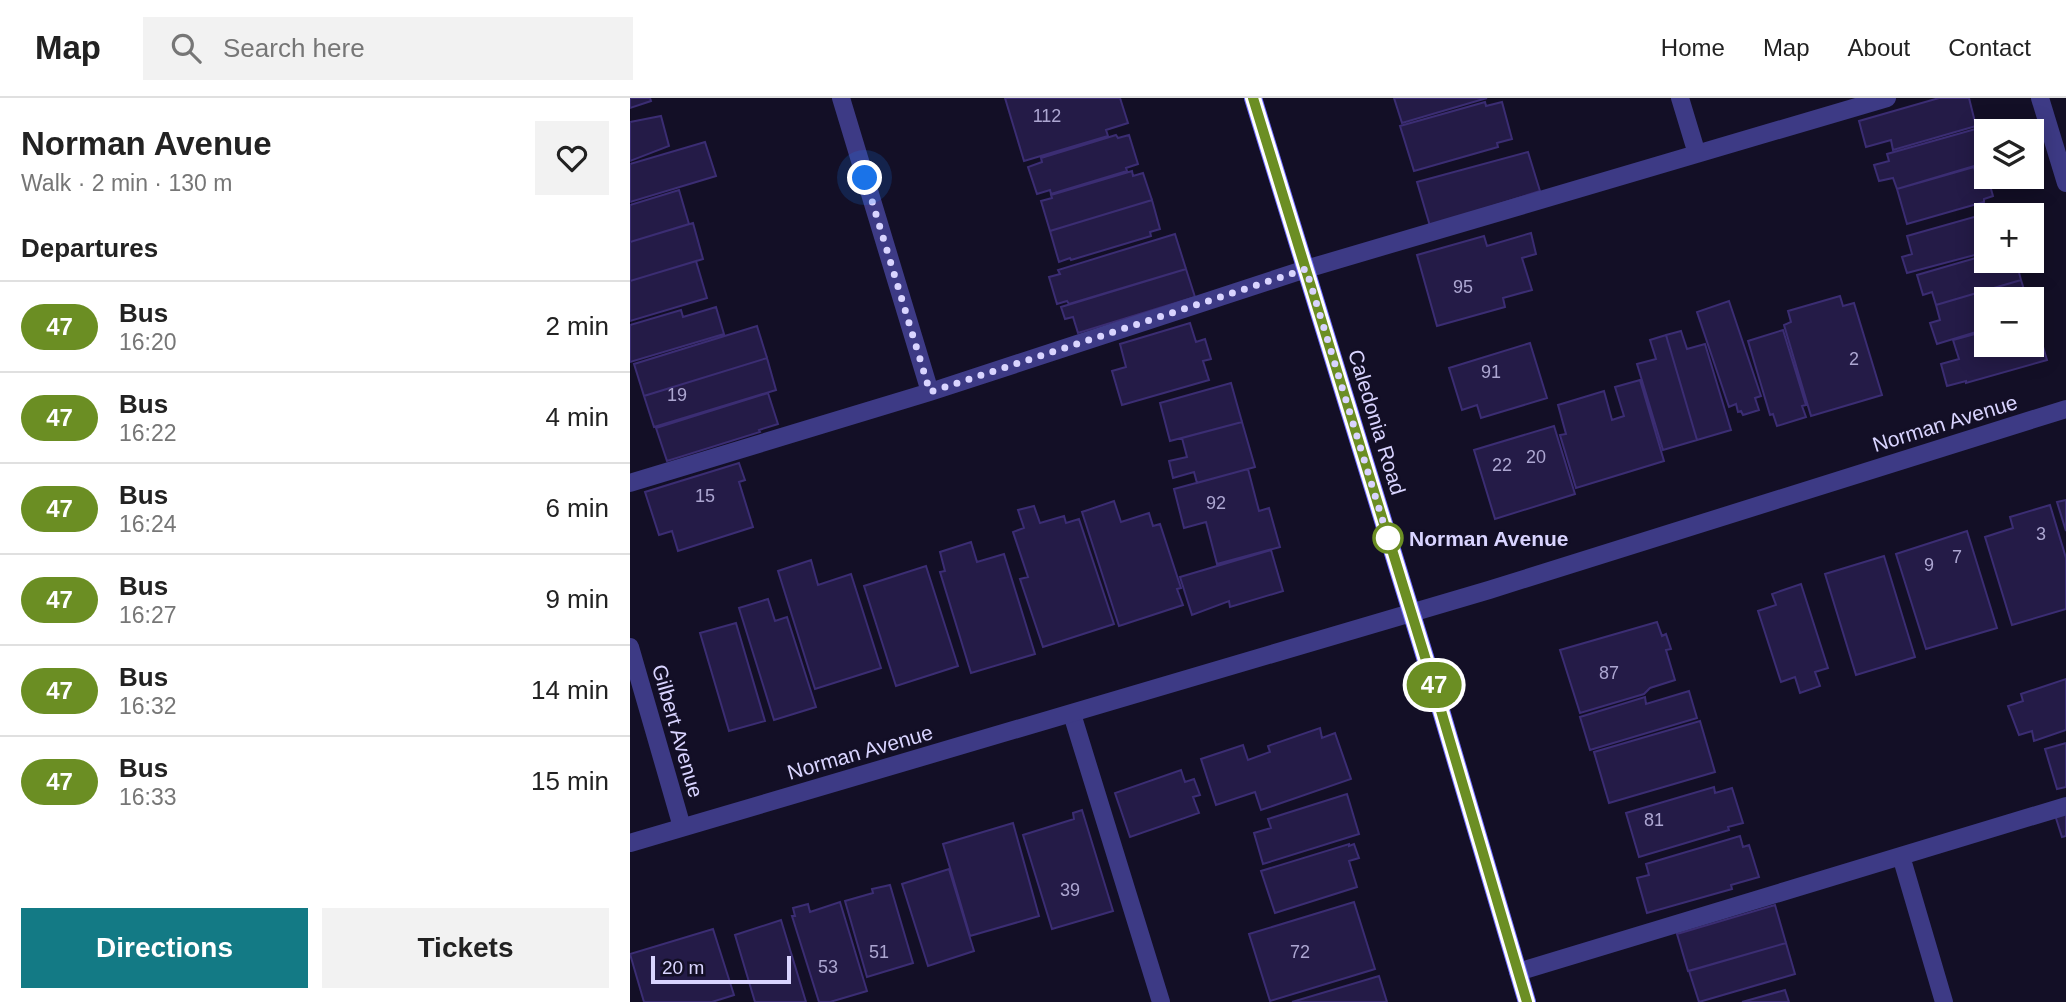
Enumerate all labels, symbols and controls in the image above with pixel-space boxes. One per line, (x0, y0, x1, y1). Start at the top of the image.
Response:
search box (143, 17, 633, 80)
text: Map (35, 29, 101, 66)
icon: search (167, 29, 205, 67)
text: Search here (223, 33, 365, 63)
text: Home (1661, 34, 1725, 61)
text: Map (1763, 34, 1810, 61)
text: About (1848, 34, 1910, 61)
text: Contact (1948, 34, 2031, 61)
house number: 112 (1033, 106, 1061, 126)
map controls (1974, 119, 2044, 357)
button: layers (1974, 119, 2044, 189)
button: heart (535, 121, 609, 195)
text: Norman Avenue (21, 125, 272, 162)
your location (847, 160, 882, 195)
text: Walk · 2 min · 130 m (21, 170, 232, 196)
button: + (1974, 203, 2044, 273)
text: Departures (21, 233, 158, 263)
house number: 95 (1453, 277, 1473, 297)
button: − (1974, 287, 2044, 357)
text: Bus (119, 298, 168, 328)
text: 2 min (545, 311, 609, 341)
text: 47 (46, 313, 73, 340)
text: 16:20 (119, 329, 177, 355)
street label: Caledonia Road (1344, 347, 1410, 497)
house number: 2 (1849, 349, 1859, 369)
house number: 91 (1481, 362, 1501, 382)
house number: 19 (667, 385, 687, 405)
text: Bus (119, 389, 168, 419)
street label: Norman Avenue (1870, 390, 2020, 456)
text: 4 min (545, 402, 609, 432)
text: 47 (46, 404, 73, 431)
text: 16:22 (119, 420, 177, 446)
house number: 20 (1526, 447, 1546, 467)
house number: 22 (1492, 455, 1512, 475)
text: Bus (119, 480, 168, 510)
house number: 15 (695, 486, 715, 506)
text: 6 min (545, 493, 609, 523)
house number: 92 (1206, 493, 1226, 513)
text: 47 (46, 495, 73, 522)
text: 16:24 (119, 511, 177, 537)
marker: Norman Avenue (1373, 523, 1403, 553)
house number: 3 (2036, 524, 2046, 544)
place label: Norman Avenue (1409, 527, 1568, 550)
house number: 7 (1952, 547, 1962, 567)
house number: 9 (1924, 555, 1934, 575)
text: Bus (119, 571, 168, 601)
text: 9 min (545, 584, 609, 614)
text: 47 (46, 586, 73, 613)
text: 16:27 (119, 602, 177, 628)
text: Bus (119, 662, 168, 692)
street label: Gilbert Avenue (648, 662, 708, 800)
line badge: 47 (1402, 662, 1466, 708)
house number: 87 (1599, 663, 1619, 683)
text: 47 (1421, 671, 1447, 698)
text: 14 min (531, 675, 609, 705)
text: 47 (46, 677, 73, 704)
text: 16:32 (119, 693, 177, 719)
street label: Norman Avenue (785, 720, 935, 784)
text: Bus (119, 753, 168, 783)
text: 15 min (531, 766, 609, 796)
text: 47 (46, 768, 73, 795)
text: 16:33 (119, 784, 177, 810)
house number: 81 (1644, 810, 1664, 830)
house number: 39 (1060, 880, 1080, 900)
button: Directions (21, 908, 308, 988)
button: Tickets (322, 908, 609, 988)
house number: 51 (869, 942, 889, 962)
house number: 72 (1290, 942, 1310, 962)
scale bar (651, 953, 791, 985)
text: 20 m (662, 957, 704, 978)
house number: 53 (818, 957, 838, 977)

